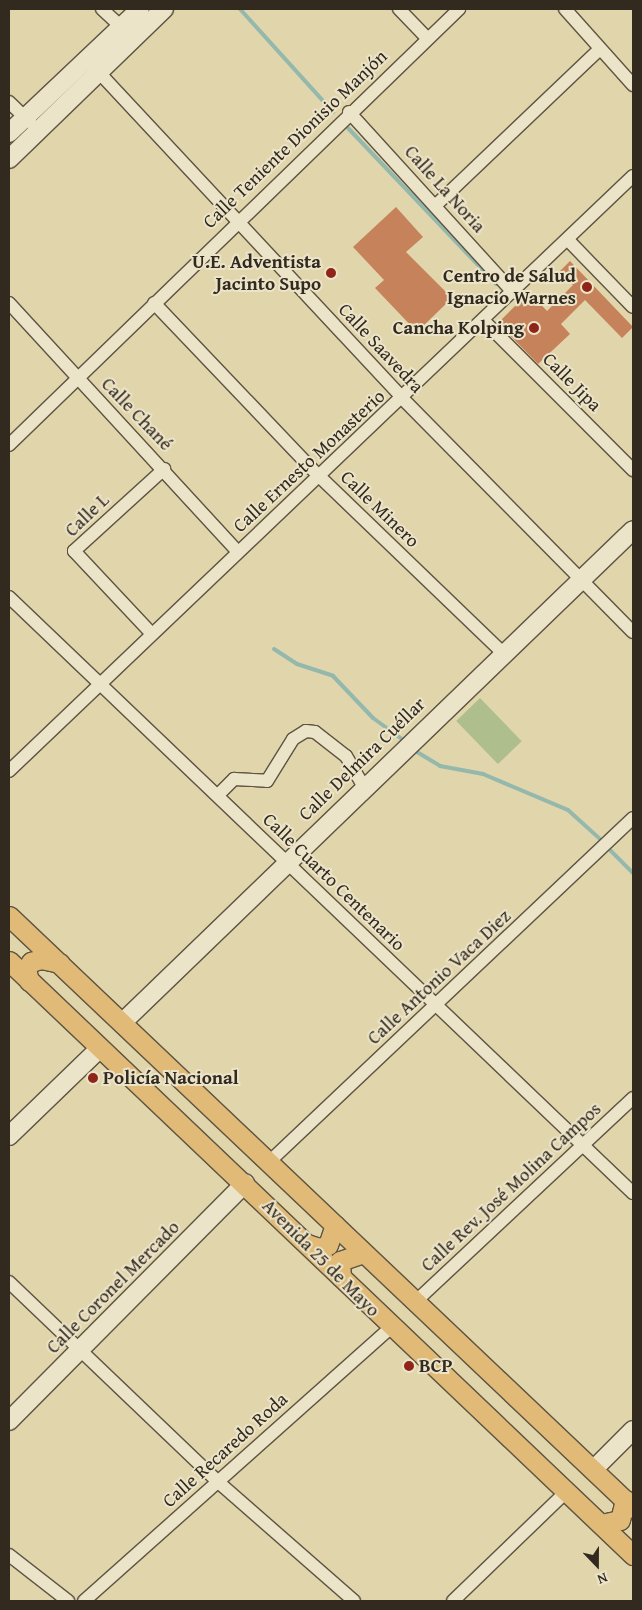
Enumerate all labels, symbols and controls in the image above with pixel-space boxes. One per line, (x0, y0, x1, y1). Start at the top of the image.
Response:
street label: Calle Teniente Dionisio Manjón (198, 45, 392, 233)
street label: Calle La Noria (400, 141, 490, 237)
place label: U.E. Adventista Jacinto Supo (192, 251, 321, 295)
place label: Centro de Salud Ignacio Warnes (443, 265, 576, 309)
marker: U.E. Adventista Jacinto Supo (325, 267, 337, 279)
marker: Centro de Salud Ignacio Warnes (580, 280, 594, 294)
street label: Calle Saavedra (334, 298, 428, 398)
place label: Cancha Kolping (393, 317, 524, 339)
marker: Cancha Kolping (528, 322, 540, 334)
street label: Calle Jipa (538, 348, 606, 416)
street label: Calle Chané (97, 373, 177, 455)
street label: Calle Ernesto Monasterio (228, 385, 390, 537)
street label: Calle Minero (336, 466, 424, 552)
street label: Calle L (60, 489, 114, 541)
street label: Calle Delmira Cuéllar (294, 693, 430, 825)
street label: Calle Cuarto Centenario (258, 808, 410, 956)
street label: Calle Antonio Vaca Diez (363, 905, 515, 1049)
place label: Policía Nacional (103, 1067, 239, 1089)
marker: Policía Nacional (87, 1072, 99, 1084)
street label: Calle Rev. José Molina Campos (416, 1098, 606, 1276)
street label: Avenida 25 de Mayo (257, 1194, 385, 1322)
street label: Calle Coronel Mercado (42, 1216, 184, 1358)
place label: BCP (419, 1355, 453, 1377)
marker: BCP (403, 1360, 415, 1372)
street label: Calle Recaredo Roda (158, 1388, 292, 1512)
north arrow (572, 1540, 622, 1590)
text: N (595, 1568, 611, 1590)

